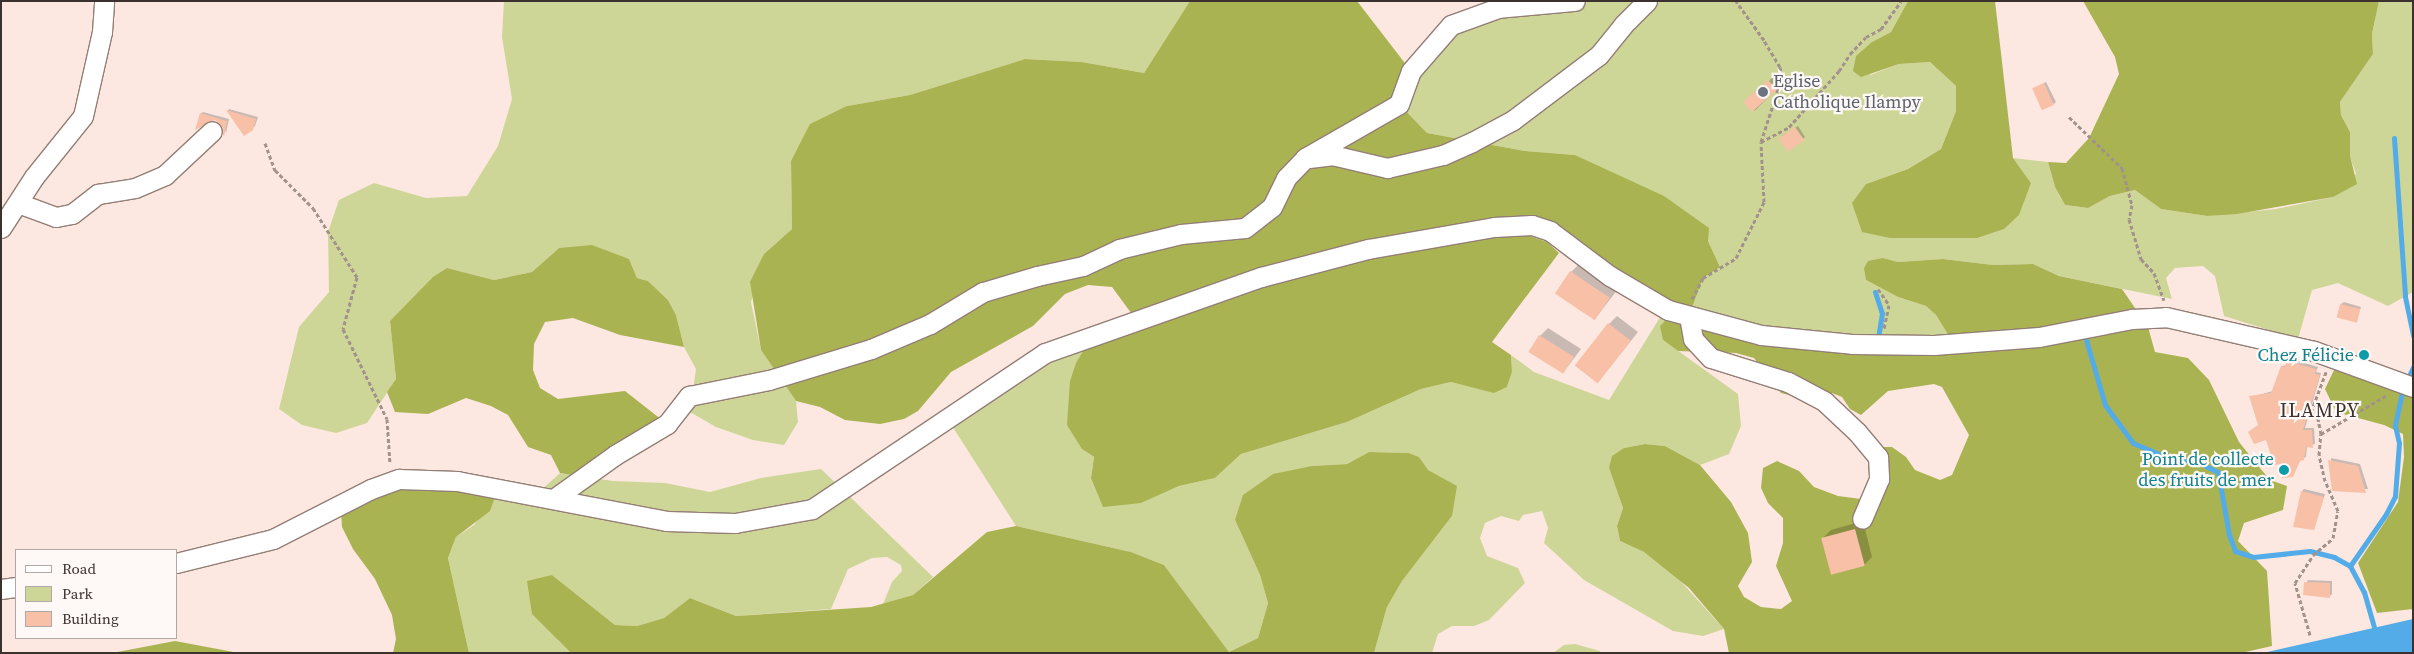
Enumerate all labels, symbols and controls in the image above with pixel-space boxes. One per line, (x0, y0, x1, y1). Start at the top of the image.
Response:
place label: Eglise Catholique Ilampy (1773, 71, 1921, 114)
marker: Eglise Catholique Ilampy (1757, 86, 1769, 98)
place label: Chez Félicie (2258, 344, 2354, 366)
marker: Chez Félicie (2358, 349, 2370, 361)
district label: ILAMPY (2279, 398, 2361, 422)
place label: Point de collecte des fruits de mer (2138, 449, 2274, 492)
marker: Point de collecte des fruits de mer (2278, 464, 2290, 476)
legend (15, 549, 178, 639)
text: Road (62, 558, 96, 579)
text: Park (62, 583, 93, 604)
text: Building (62, 608, 119, 629)

